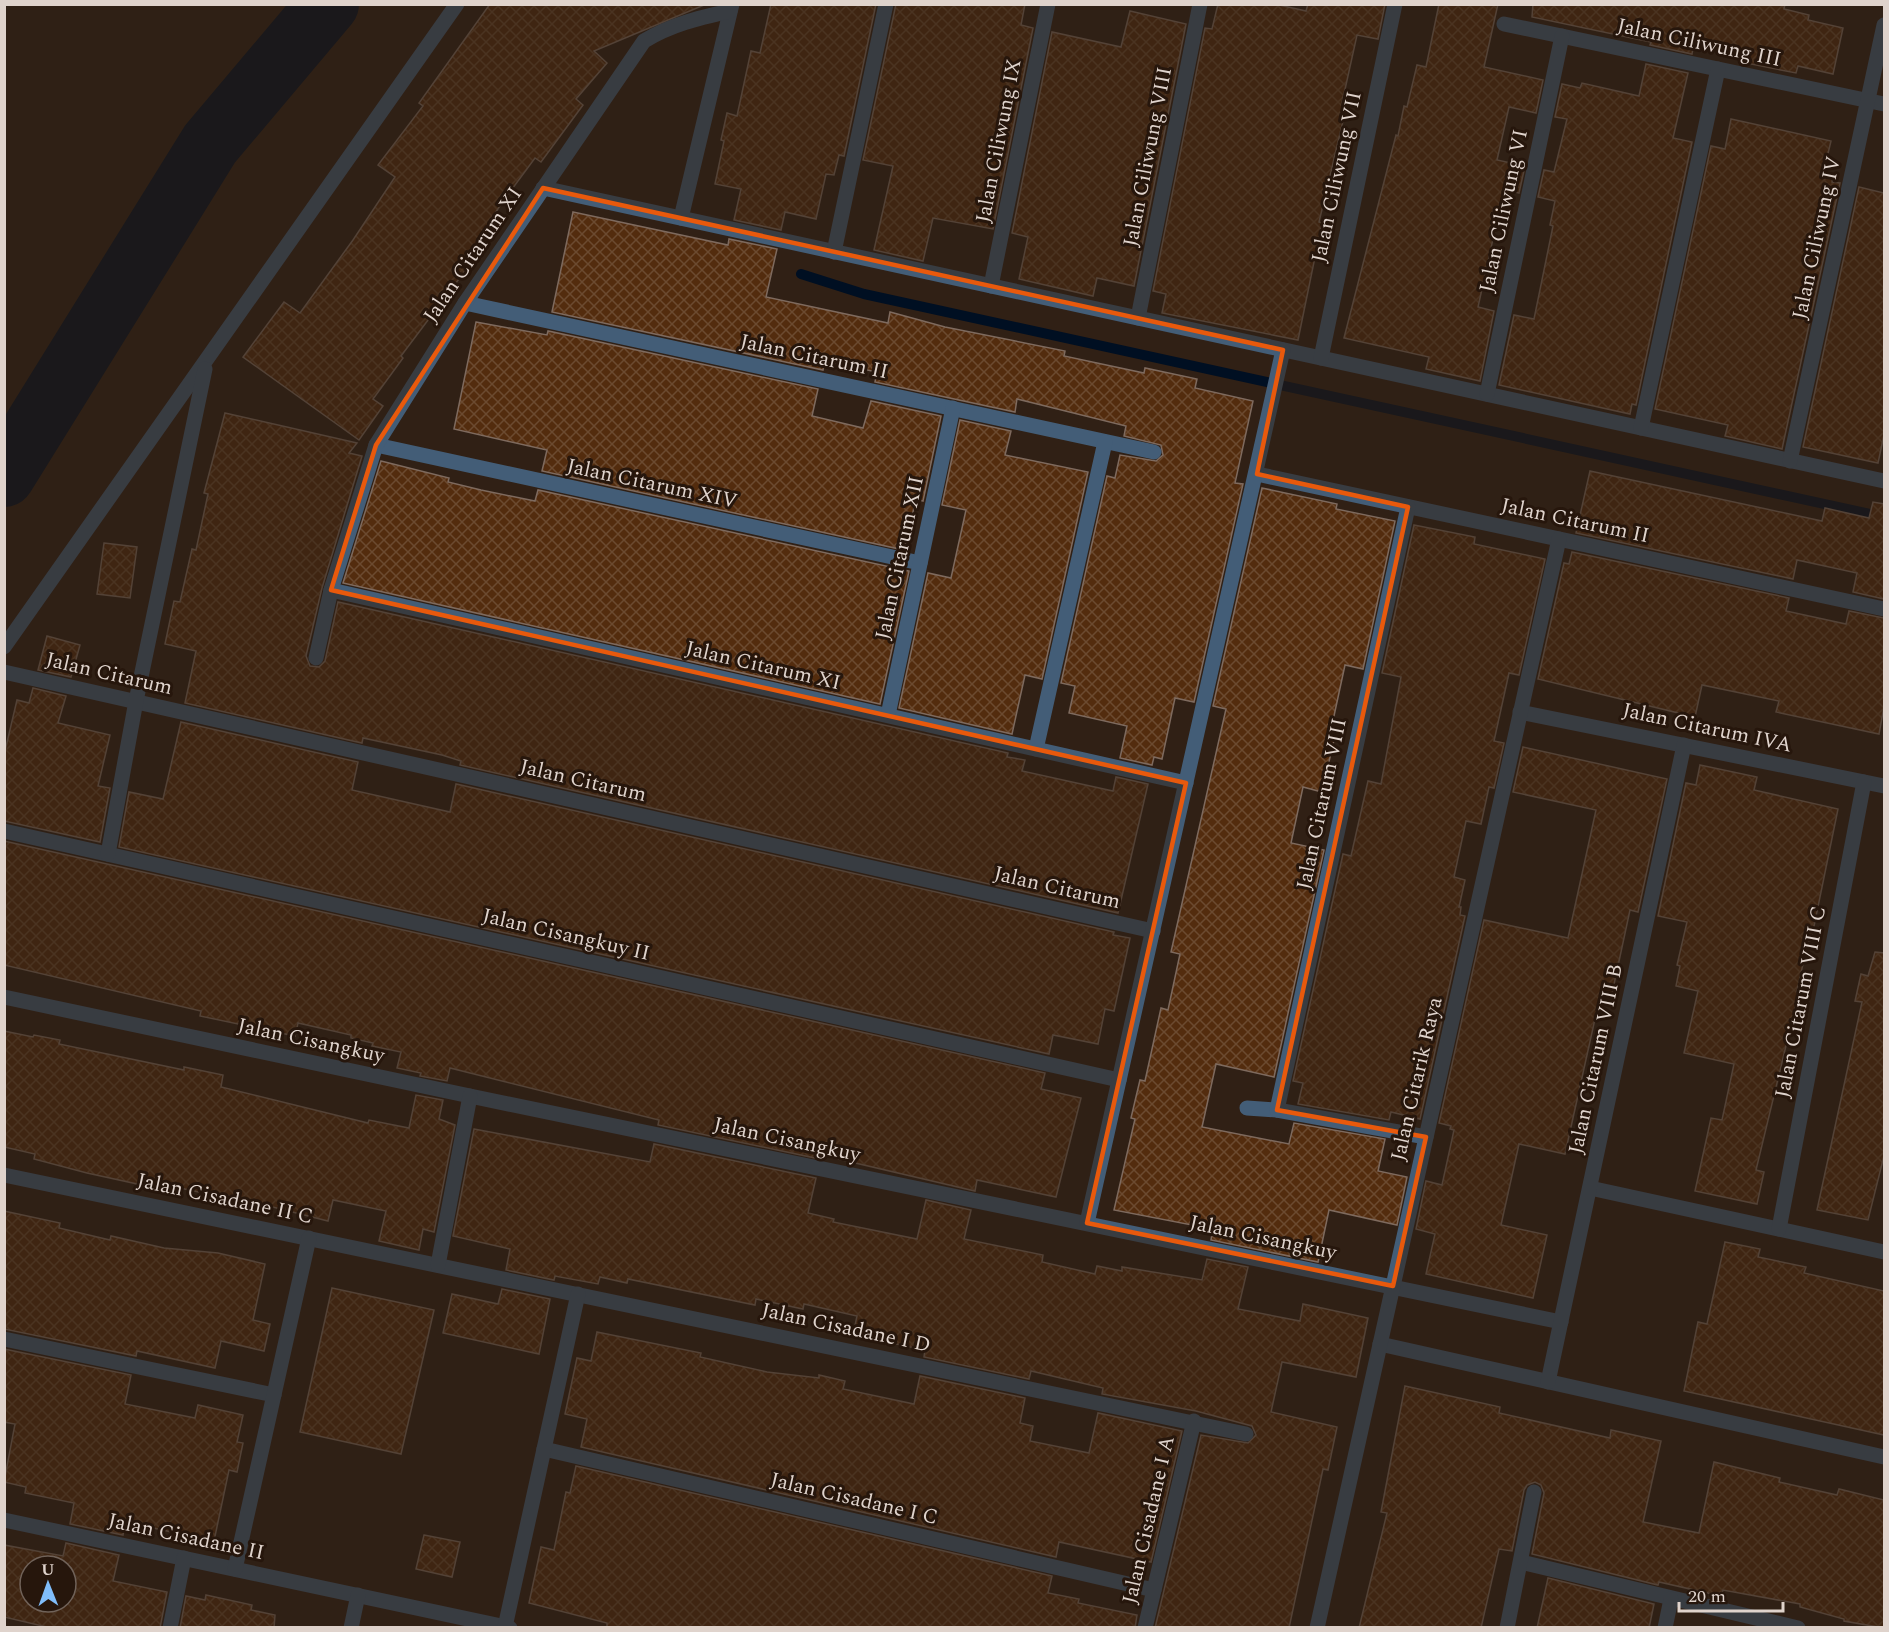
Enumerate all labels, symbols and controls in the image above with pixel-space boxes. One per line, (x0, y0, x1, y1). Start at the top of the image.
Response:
street label: Jalan Ciliwung III (1614, 10, 1784, 76)
street label: Jalan Ciliwung IX (967, 56, 1031, 226)
street label: Jalan Ciliwung VIII (1115, 64, 1181, 250)
street label: Jalan Ciliwung VII (1303, 88, 1371, 266)
street label: Jalan Ciliwung VI (1471, 126, 1537, 296)
street label: Jalan Ciliwung IV (1784, 153, 1850, 323)
street label: Jalan Citarum XI (415, 180, 531, 330)
street label: Jalan Citarum II (737, 326, 891, 388)
street label: Jalan Citarum XIV (564, 450, 740, 518)
street label: Jalan Citarum XII (867, 473, 933, 643)
street label: Jalan Citarum II (1498, 490, 1652, 552)
street label: Jalan Citarum XI (682, 633, 844, 699)
street label: Jalan Citarum (42, 644, 176, 704)
street label: Jalan Citarum IVA (1619, 694, 1795, 762)
street label: Jalan Citarum VIII (1288, 715, 1356, 893)
street label: Jalan Citarum (516, 751, 650, 811)
street label: Jalan Citarum (990, 858, 1124, 918)
street label: Jalan Cisangkuy II (479, 900, 653, 970)
street label: Jalan Citarum VIII C (1767, 903, 1835, 1101)
street label: Jalan Citarum VIII B (1560, 961, 1632, 1157)
street label: Jalan Citarik Raya (1383, 993, 1452, 1164)
street label: Jalan Cisangkuy (235, 1010, 388, 1072)
street label: Jalan Cisangkuy (711, 1109, 864, 1171)
street label: Jalan Cisadane II C (134, 1165, 316, 1233)
street label: Jalan Cisangkuy (1187, 1207, 1340, 1269)
street label: Jalan Cisadane I D (758, 1294, 934, 1362)
street label: Jalan Cisadane I A (1114, 1433, 1184, 1607)
street label: Jalan Cisadane I C (767, 1464, 941, 1534)
street label: Jalan Cisadane II (105, 1505, 267, 1569)
north arrow (18, 1554, 78, 1614)
text: U (41, 1558, 55, 1582)
scale bar (1679, 1575, 1782, 1613)
text: 20 m (1688, 1583, 1726, 1610)

